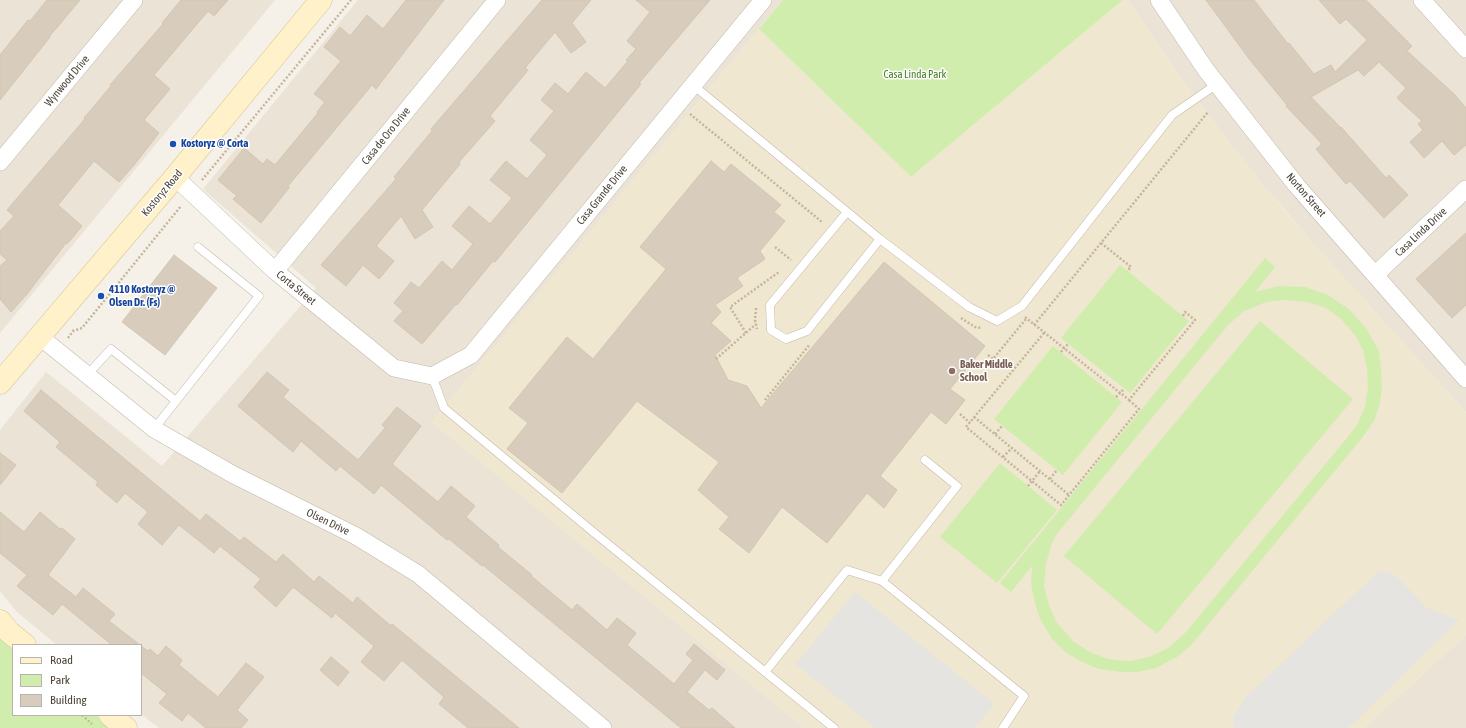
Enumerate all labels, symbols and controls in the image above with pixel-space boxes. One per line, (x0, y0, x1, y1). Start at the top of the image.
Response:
street label: Wynwood Drive (42, 53, 92, 109)
park label: Casa Linda Park (884, 68, 946, 82)
street label: Casa de Oro Drive (359, 105, 413, 167)
place label: Kostoryz @ Corta (181, 137, 248, 151)
marker: Kostoryz @ Corta (168, 139, 178, 149)
street label: Casa Grande Drive (574, 163, 630, 227)
street label: Kostoryz Road (139, 167, 185, 219)
street label: Norton Street (1283, 170, 1329, 220)
street label: Casa Linda Drive (1392, 205, 1450, 259)
street label: Corta Street (274, 268, 318, 308)
place label: 4110 Kostoryz @ Olsen Dr. (Fs) (109, 283, 175, 309)
marker: 4110 Kostoryz @ Olsen Dr. (Fs) (96, 291, 106, 301)
place label: Baker Middle School (960, 358, 1013, 384)
marker: Baker Middle School (947, 366, 957, 376)
street label: Olsen Drive (304, 506, 352, 538)
legend (12, 644, 142, 716)
text: Road (50, 653, 73, 667)
text: Park (50, 673, 70, 687)
text: Building (50, 693, 87, 707)

